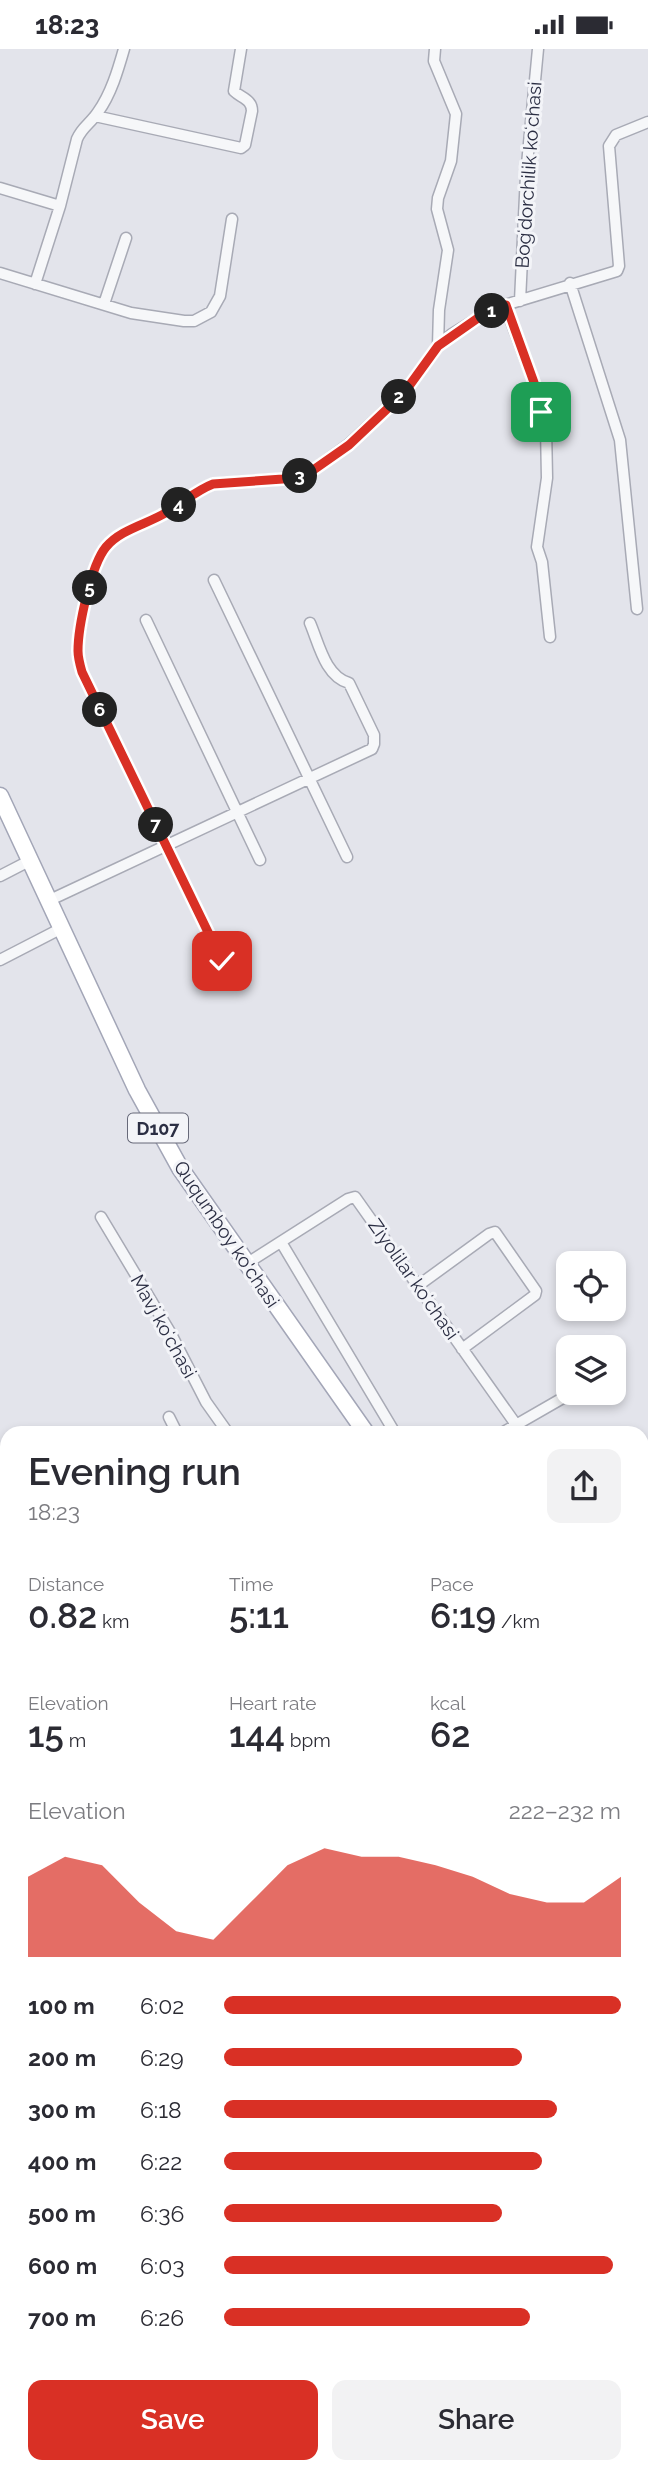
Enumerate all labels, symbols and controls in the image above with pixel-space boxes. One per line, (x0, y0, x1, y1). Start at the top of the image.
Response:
text: 18:23 (35, 10, 99, 40)
street label: Bogʻdorchilik koʻchasi (511, 81, 545, 269)
pin: 1 (475, 293, 510, 329)
text: 1 (487, 299, 496, 321)
pin: 2 (382, 379, 416, 415)
pin (511, 382, 571, 442)
text: 2 (393, 385, 404, 407)
icon: arrive (522, 393, 560, 431)
pin: 3 (282, 459, 318, 493)
text: 3 (294, 464, 305, 486)
pin: 4 (162, 487, 196, 523)
text: 4 (173, 493, 184, 515)
pin: 5 (72, 571, 108, 605)
text: 5 (84, 576, 95, 598)
pin: 6 (82, 693, 118, 727)
text: 6 (94, 698, 105, 720)
pin: 7 (138, 807, 174, 843)
text: 7 (150, 813, 161, 835)
pin (192, 931, 252, 991)
icon: check (203, 942, 241, 980)
road number: D107 (128, 1113, 188, 1143)
street label: Ququmboy ko'chasi (170, 1156, 284, 1312)
street label: Ziyolilar koʻchasi (364, 1214, 464, 1344)
map controls (556, 1251, 626, 1405)
button: locate (556, 1251, 626, 1321)
street label: Mavj koʻchasi (127, 1270, 201, 1382)
button: layers (556, 1335, 626, 1405)
text: Evening run (28, 1449, 241, 1494)
button: share (547, 1449, 621, 1523)
text: 18:23 (28, 1498, 80, 1525)
text: Distance (28, 1573, 104, 1595)
text: Time (229, 1573, 273, 1595)
text: Pace (430, 1573, 474, 1595)
text: 0.82 (28, 1595, 97, 1636)
text: 5:11 (229, 1595, 289, 1636)
text: 6:19 (430, 1595, 496, 1636)
text: km (97, 1610, 130, 1632)
text: /km (496, 1610, 540, 1632)
text: Elevation (28, 1692, 109, 1714)
text: Heart rate (229, 1692, 317, 1714)
text: kcal (430, 1692, 466, 1714)
text: 15 (28, 1714, 64, 1755)
text: 144 (229, 1714, 285, 1755)
text: 62 (430, 1714, 470, 1755)
text: m (64, 1729, 86, 1751)
text: bpm (285, 1729, 331, 1751)
text: Elevation (28, 1797, 126, 1824)
text: 222–232 m (509, 1797, 621, 1824)
text: 100 m (28, 1992, 95, 2019)
text: 6:02 (140, 1992, 184, 2019)
text: 200 m (28, 2044, 96, 2071)
text: 6:29 (140, 2044, 184, 2071)
text: 300 m (28, 2096, 96, 2123)
text: 6:18 (140, 2096, 182, 2123)
text: 400 m (28, 2148, 96, 2175)
text: 6:22 (140, 2148, 182, 2175)
text: 500 m (28, 2200, 96, 2227)
text: 6:36 (140, 2200, 184, 2227)
text: 600 m (28, 2252, 97, 2279)
text: 6:03 (140, 2252, 185, 2279)
text: 700 m (28, 2304, 96, 2331)
text: 6:26 (140, 2304, 184, 2331)
button: Save (28, 2380, 318, 2460)
button: Share (332, 2380, 621, 2460)

